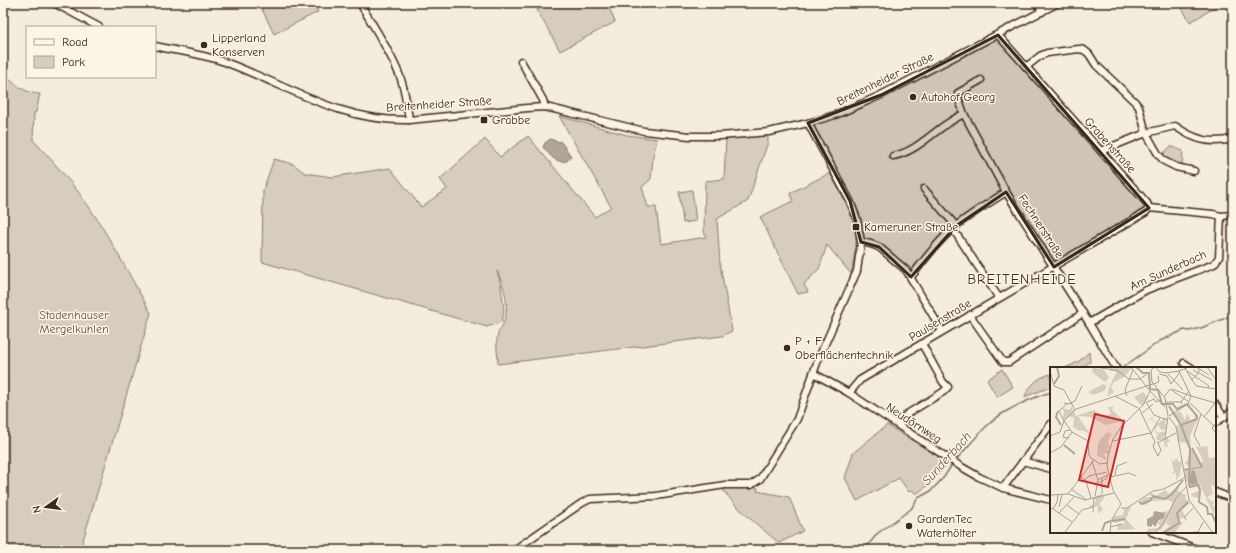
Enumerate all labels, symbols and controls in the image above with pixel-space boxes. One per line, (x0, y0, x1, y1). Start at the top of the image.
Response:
legend (26, 26, 156, 78)
place label: Lipperland Konserven (212, 31, 266, 59)
text: Road (62, 35, 88, 49)
marker: Lipperland Konserven (199, 40, 209, 50)
street label: Breitenheider Straße (834, 50, 936, 108)
text: Park (62, 55, 85, 69)
place label: Autohof Georg (921, 90, 995, 104)
marker: Autohof Georg (908, 92, 918, 102)
street label: Breitenheider Straße (386, 93, 492, 115)
place label: Grabbe (492, 113, 530, 127)
street label: Grabenstraße (1081, 114, 1139, 176)
marker: Grabbe (479, 115, 489, 125)
street label: Fechnerstraße (1015, 191, 1067, 261)
place label: Kameruner Straße (864, 220, 958, 234)
marker: Kameruner Straße (851, 222, 861, 232)
street label: Am Sunderbach (1128, 247, 1208, 293)
district label: BREITENHEIDE (967, 271, 1077, 288)
street label: Paulsenstraße (906, 296, 974, 344)
park label: Stadenhauser Mergelkuhlen (39, 308, 109, 336)
place label: P + F Oberflächentechnik (795, 334, 894, 362)
marker: P + F Oberflächentechnik (782, 343, 792, 353)
inset map (1050, 367, 1216, 533)
street label: Neudörnweg (884, 400, 944, 446)
water label: Sunderbach (918, 429, 974, 488)
north arrow (26, 487, 66, 527)
text: N (30, 504, 44, 514)
place label: GardenTec Waterhölter (917, 512, 976, 540)
marker: GardenTec Waterhölter (904, 521, 914, 531)

